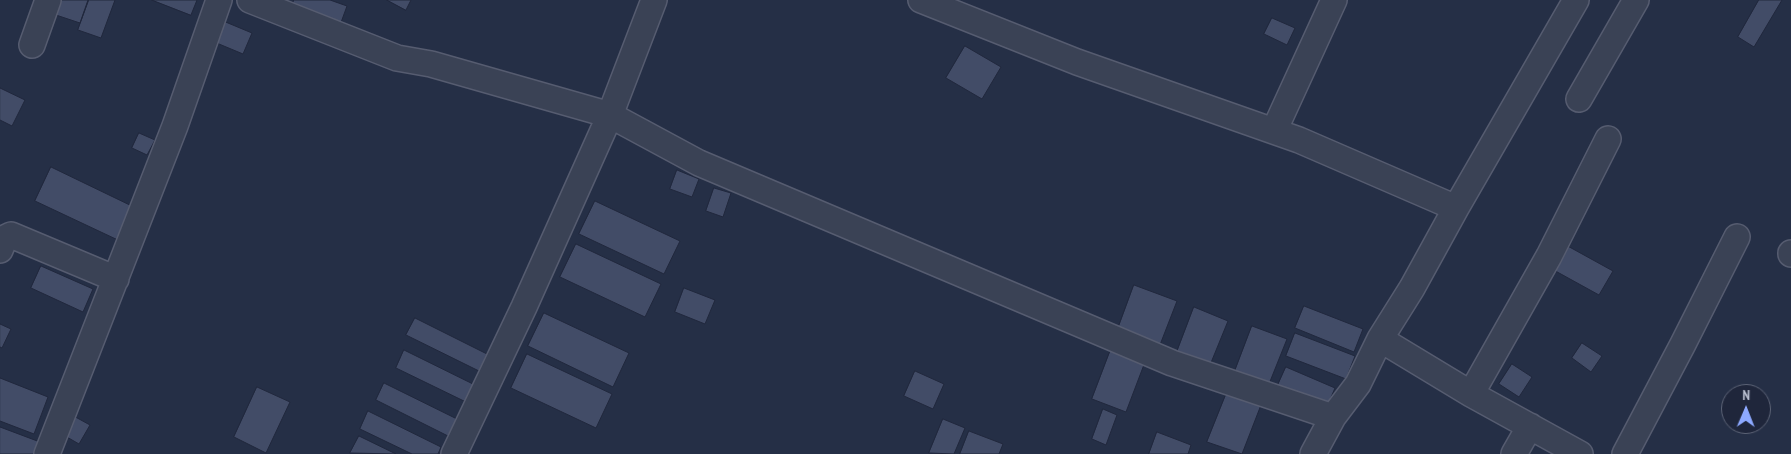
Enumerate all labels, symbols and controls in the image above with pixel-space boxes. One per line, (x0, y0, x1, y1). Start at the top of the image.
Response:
north arrow (1721, 384, 1771, 434)
text: N (1742, 386, 1750, 404)

